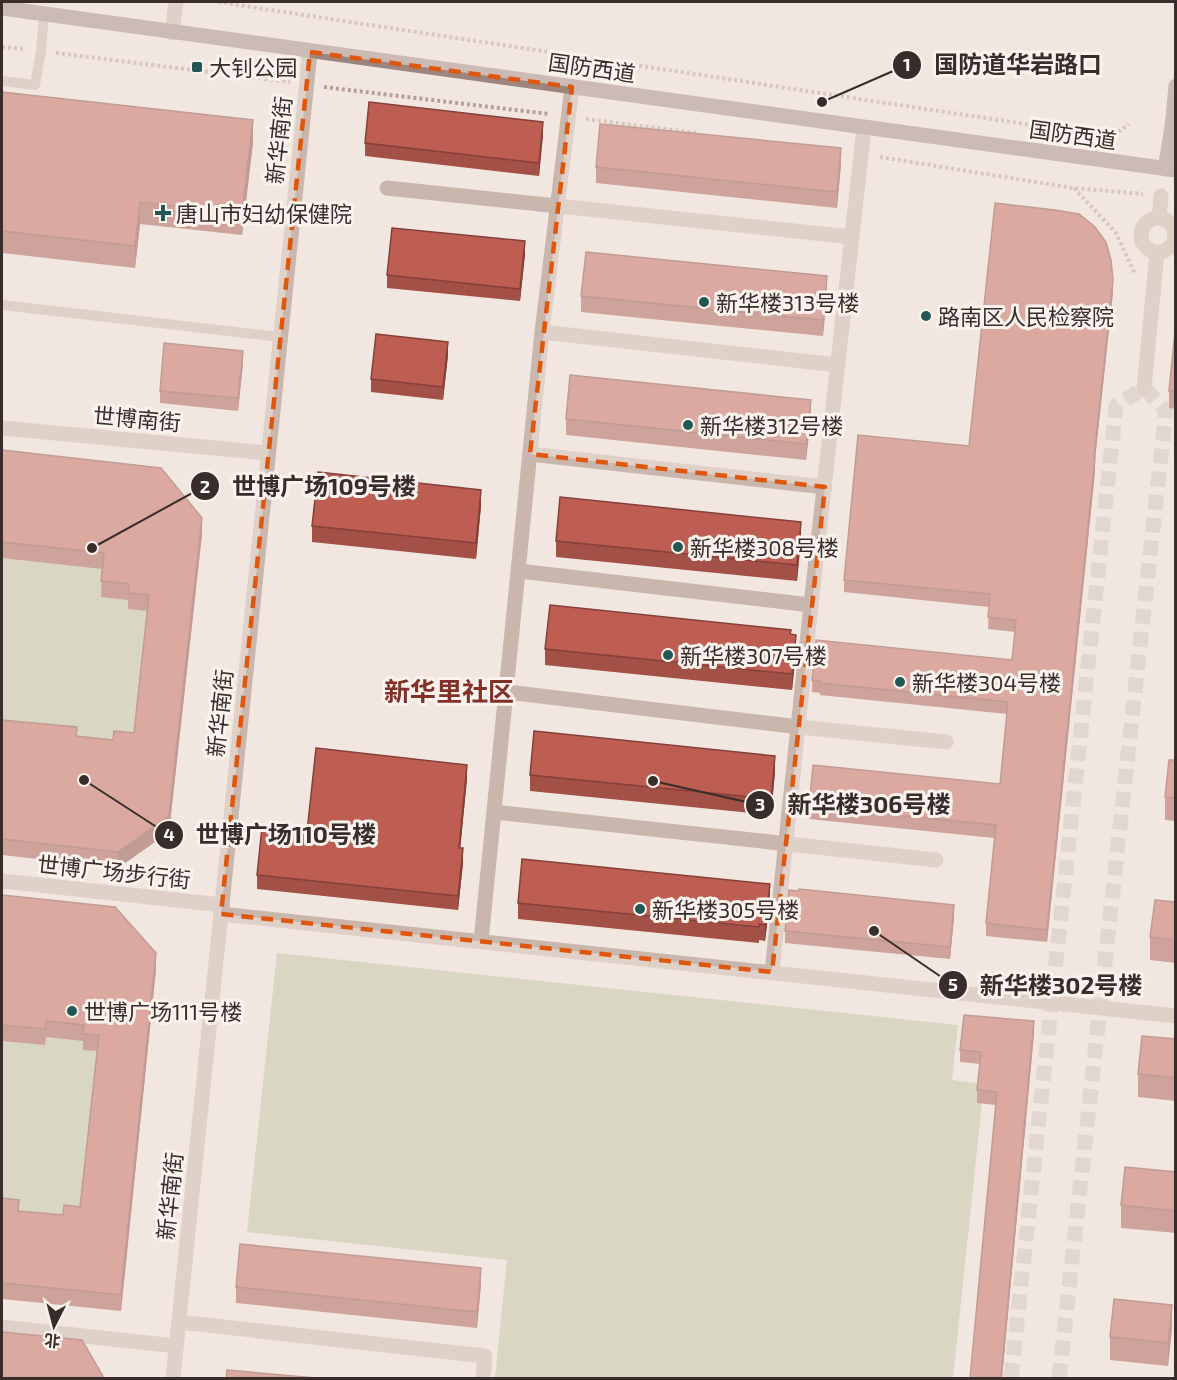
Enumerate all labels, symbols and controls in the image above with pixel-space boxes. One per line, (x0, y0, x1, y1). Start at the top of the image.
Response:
callout: 国防道华岩路口 (892, 44, 1114, 86)
street label: 国防西道 (547, 48, 637, 86)
text: 国防道华岩路口 (934, 49, 1102, 78)
text: 1 (903, 53, 911, 75)
place label: 大钊公园 (209, 54, 297, 80)
marker: 大钊公园 (190, 60, 204, 74)
street label: 新华南街 (260, 95, 296, 185)
street label: 国防西道 (1028, 115, 1118, 153)
place label: 唐山市妇幼保健院 (176, 200, 352, 226)
marker: 唐山市妇幼保健院 (154, 204, 172, 222)
place label: 新华楼313号楼 (716, 289, 859, 315)
marker: 新华楼313号楼 (697, 295, 711, 309)
place label: 路南区人民检察院 (938, 303, 1114, 329)
marker: 路南区人民检察院 (919, 309, 933, 323)
street label: 世博南街 (92, 401, 182, 435)
place label: 新华楼312号楼 (700, 412, 843, 438)
marker: 新华楼312号楼 (681, 418, 695, 432)
callout: 世博广场109号楼 (190, 465, 427, 507)
text: 世博广场109号楼 (232, 471, 416, 500)
text: 2 (200, 475, 210, 497)
place label: 新华楼308号楼 (690, 534, 839, 560)
marker: 新华楼308号楼 (671, 540, 685, 554)
place label: 新华楼307号楼 (680, 642, 827, 668)
marker: 新华楼307号楼 (661, 648, 675, 662)
street label: 新华南街 (201, 668, 237, 758)
place label: 新华楼304号楼 (912, 669, 1061, 695)
district label: 新华里社区 (384, 675, 514, 706)
marker: 新华楼304号楼 (893, 675, 907, 689)
callout: 新华楼306号楼 (745, 784, 962, 826)
text: 新华楼306号楼 (788, 789, 950, 818)
text: 3 (755, 793, 765, 815)
callout: 世博广场110号楼 (154, 814, 388, 856)
text: 世博广场110号楼 (196, 819, 376, 848)
text: 4 (163, 823, 175, 845)
street label: 世博广场步行街 (36, 850, 192, 892)
place label: 新华楼305号楼 (652, 896, 799, 922)
marker: 新华楼305号楼 (633, 902, 647, 916)
callout: 新华楼302号楼 (938, 964, 1155, 1006)
text: 新华楼302号楼 (980, 970, 1142, 999)
text: 5 (948, 973, 958, 995)
place label: 世博广场111号楼 (84, 998, 242, 1024)
marker: 世博广场111号楼 (65, 1004, 79, 1018)
street label: 新华南街 (151, 1151, 187, 1241)
north arrow (24, 1296, 84, 1356)
text: 北 (43, 1331, 61, 1352)

